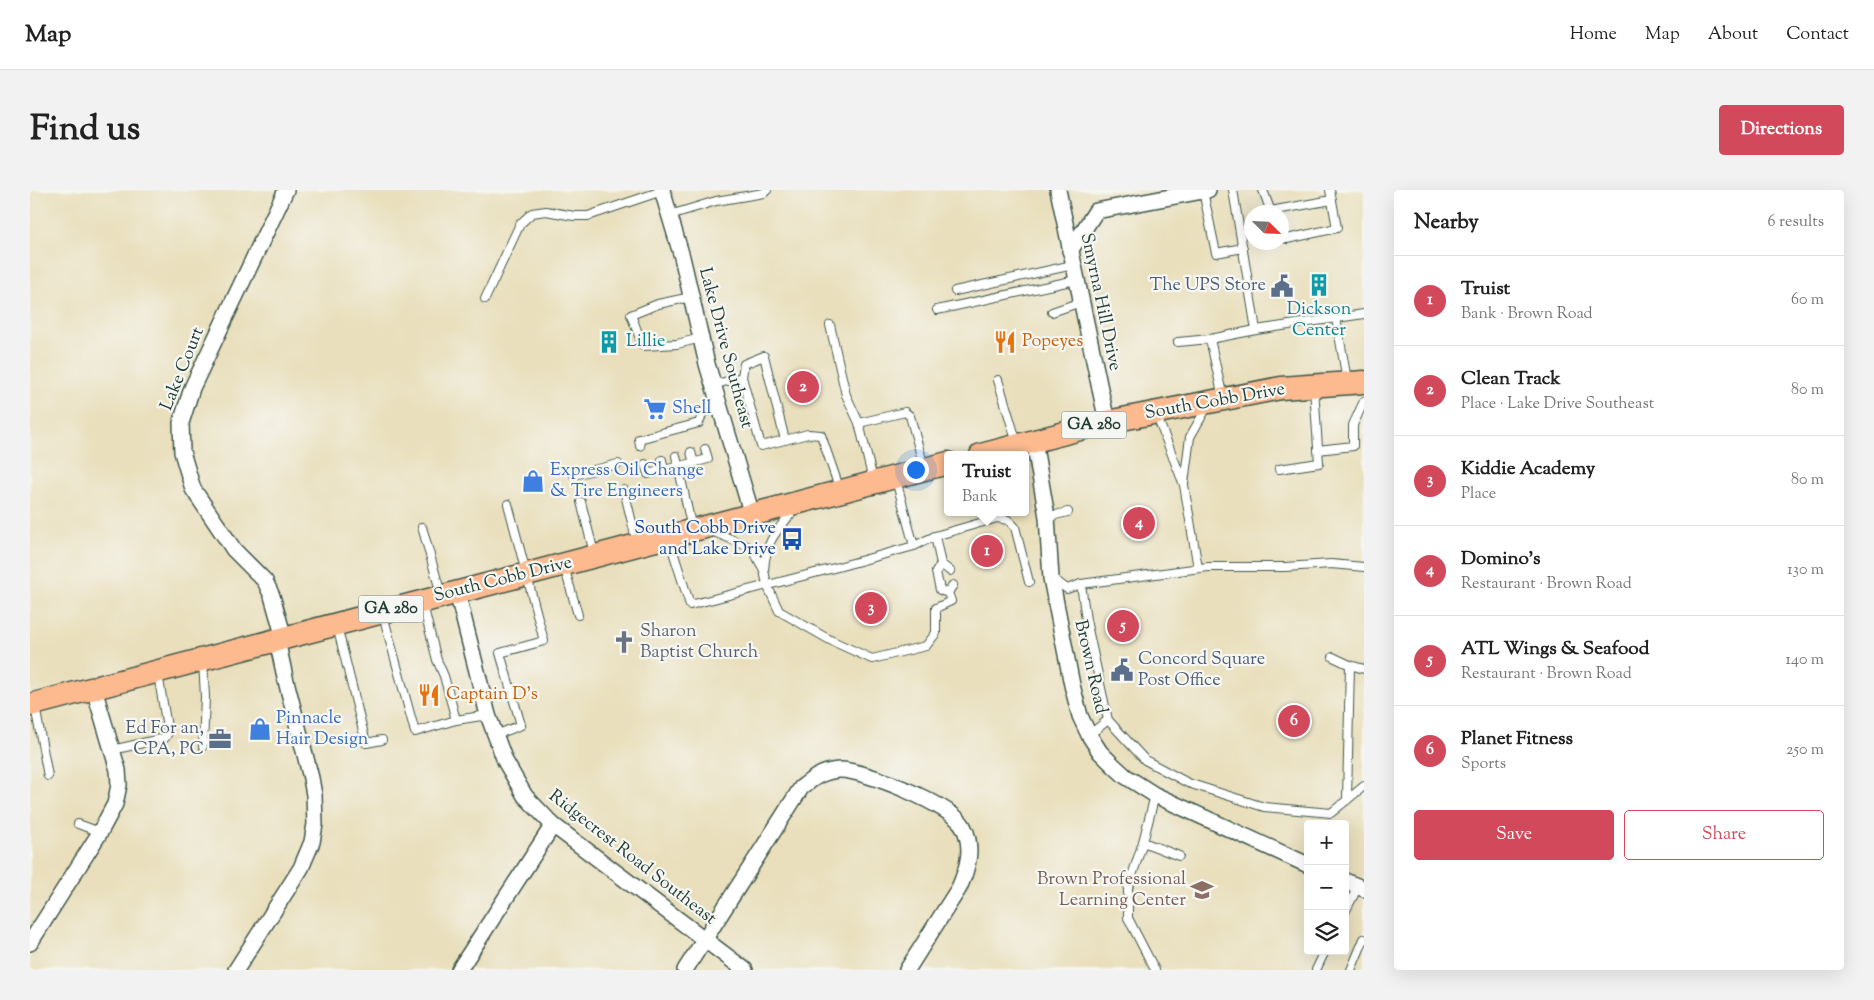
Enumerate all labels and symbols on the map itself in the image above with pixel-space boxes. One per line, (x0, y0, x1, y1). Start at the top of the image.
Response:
north arrow (1244, 205, 1289, 250)
street label: Smyrna Hill Drive (1073, 231, 1127, 373)
street label: Lake Drive Southeast (691, 265, 759, 431)
building icon: Dickson Center (1306, 272, 1332, 298)
place label: The UPS Store (1149, 273, 1266, 299)
public building icon: The UPS Store (1269, 273, 1295, 299)
place label: Dickson Center (1287, 297, 1352, 344)
street label: Lake Court (154, 323, 212, 415)
building icon: Lillie (596, 329, 622, 355)
place label: Lillie (626, 329, 665, 355)
restaurant icon: Popeyes (992, 329, 1018, 355)
place label: Popeyes (1022, 329, 1083, 355)
pin: 2 (787, 368, 819, 406)
street label: South Cobb Drive (1143, 377, 1287, 427)
supermarket icon: Shell (642, 396, 668, 422)
place label: Shell (672, 396, 711, 422)
road number: GA 280 (1062, 412, 1126, 438)
your location (903, 457, 929, 483)
place label: Express Oil Change & Tire Engineers (550, 458, 704, 505)
shop icon: Express Oil Change & Tire Engineers (520, 468, 546, 494)
pin: 4 (1123, 504, 1155, 542)
place label: South Cobb Drive and Lake Drive (634, 516, 776, 563)
bus stop icon: South Cobb Drive and Lake Drive (779, 526, 805, 552)
pin: 1 (971, 532, 1003, 570)
street label: South Cobb Drive (431, 550, 575, 610)
pin: 3 (855, 589, 887, 627)
road number: GA 280 (358, 596, 424, 622)
pin: 5 (1107, 607, 1139, 645)
street label: Brown Road (1067, 617, 1113, 717)
place label: Sharon Baptist Church (640, 619, 759, 666)
church icon: Sharon Baptist Church (611, 629, 637, 655)
place label: Concord Square Post Office (1138, 647, 1265, 694)
public building icon: Concord Square Post Office (1109, 657, 1135, 683)
restaurant icon: Captain D's (416, 682, 442, 708)
place label: Captain D's (446, 682, 538, 708)
pin: 6 (1278, 702, 1310, 740)
place label: Pinnacle Hair Design (276, 706, 369, 753)
place label: Ed For an, CPA, PC (126, 716, 204, 763)
shop icon: Pinnacle Hair Design (247, 716, 273, 742)
office icon: Ed For an, CPA, PC (207, 726, 233, 752)
street label: Ridgecrest Road Southeast (542, 784, 722, 932)
place label: Brown Professional Learning Center (1037, 867, 1186, 914)
school or university icon: Brown Professional Learning Center (1189, 877, 1215, 903)

